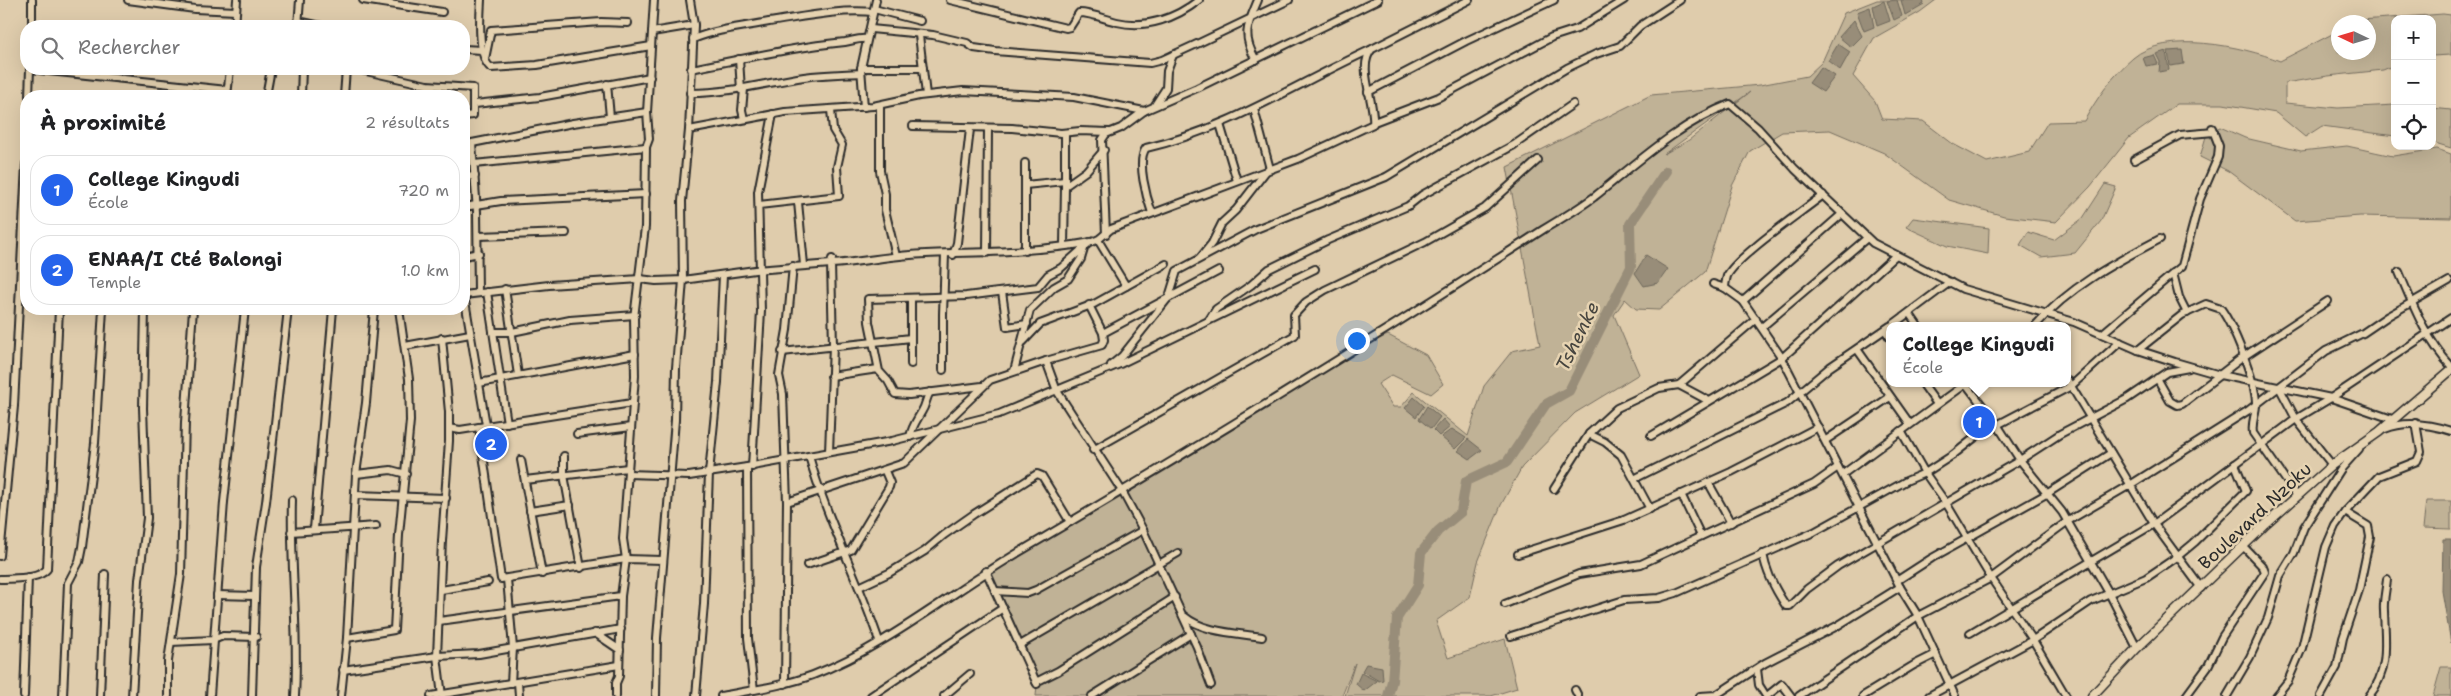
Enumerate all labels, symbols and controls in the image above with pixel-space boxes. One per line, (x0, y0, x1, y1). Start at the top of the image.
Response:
north arrow (2331, 15, 2376, 60)
map controls (2391, 15, 2436, 150)
button: + (2391, 15, 2436, 60)
search box (20, 20, 470, 75)
icon: search (38, 34, 66, 62)
text: Rechercher (78, 35, 181, 60)
button: − (2391, 60, 2436, 105)
button: locate (2391, 105, 2436, 150)
text: À proximité (40, 109, 166, 137)
text: 2 résultats (365, 112, 450, 133)
text: College Kingudi (88, 167, 240, 192)
text: 1 (53, 180, 61, 201)
text: 720 m (398, 180, 449, 201)
text: École (88, 192, 129, 213)
text: ENAA/I Cté Balongi (88, 247, 282, 272)
text: 2 (51, 260, 63, 281)
text: 1.0 km (401, 260, 449, 281)
text: Temple (88, 272, 141, 293)
water label: Tshenke (1550, 297, 1605, 375)
popup (1886, 322, 2071, 387)
your location (1344, 328, 1370, 354)
text: College Kingudi (1903, 332, 2054, 357)
text: École (1903, 357, 1943, 378)
pin: 1 (1963, 403, 1995, 441)
pin: 2 (475, 425, 507, 463)
street label: Boulevard Nzoku (2193, 457, 2317, 575)

